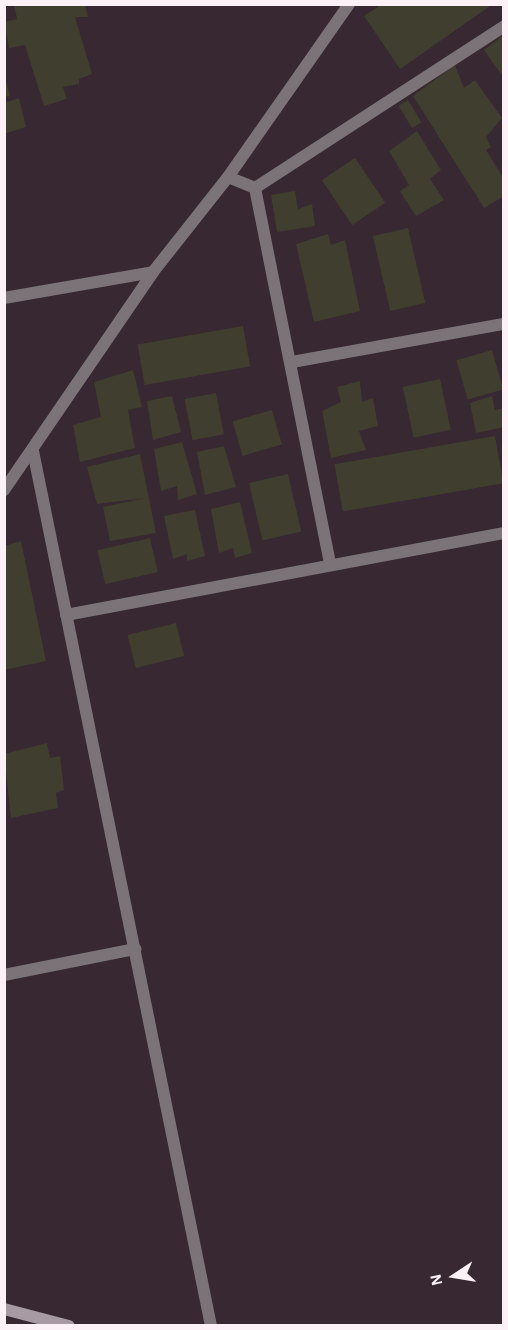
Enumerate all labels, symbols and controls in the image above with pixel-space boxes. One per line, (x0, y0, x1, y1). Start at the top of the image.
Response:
north arrow (424, 1246, 484, 1306)
text: N (427, 1273, 445, 1287)

